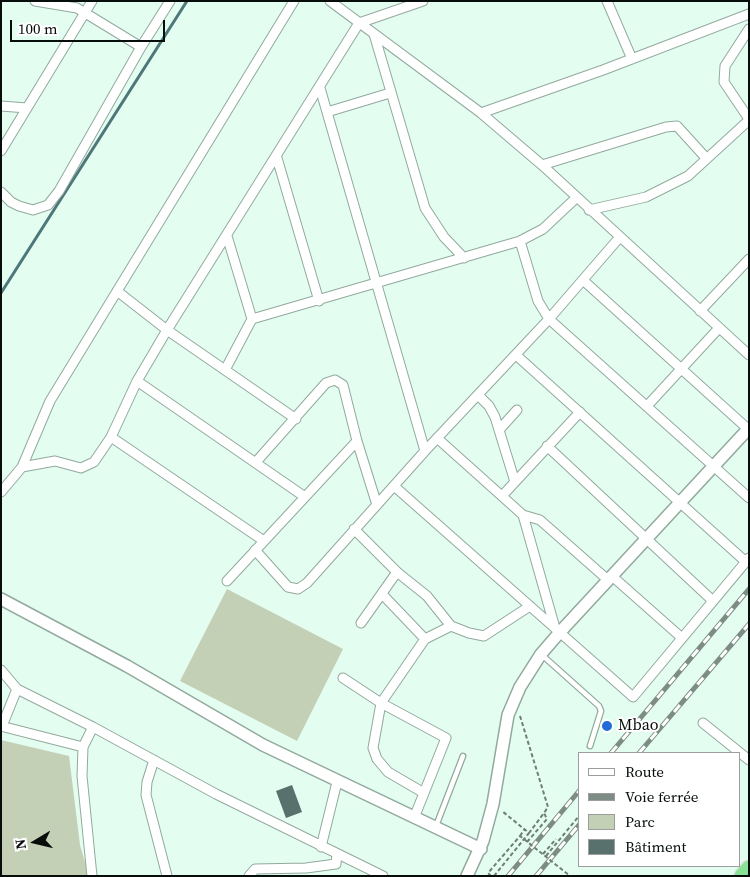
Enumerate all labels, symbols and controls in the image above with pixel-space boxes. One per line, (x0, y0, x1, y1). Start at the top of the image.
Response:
scale bar (12, 10, 168, 42)
text: 100 m (18, 18, 58, 39)
place label: Mbao (618, 716, 659, 736)
marker: Mbao (600, 719, 614, 733)
legend (578, 752, 740, 867)
text: Route (625, 761, 664, 782)
text: Voie ferrée (625, 786, 698, 807)
text: Parc (625, 811, 655, 832)
north arrow (10, 817, 60, 867)
text: Bâtiment (625, 836, 686, 857)
text: N (10, 838, 31, 851)

